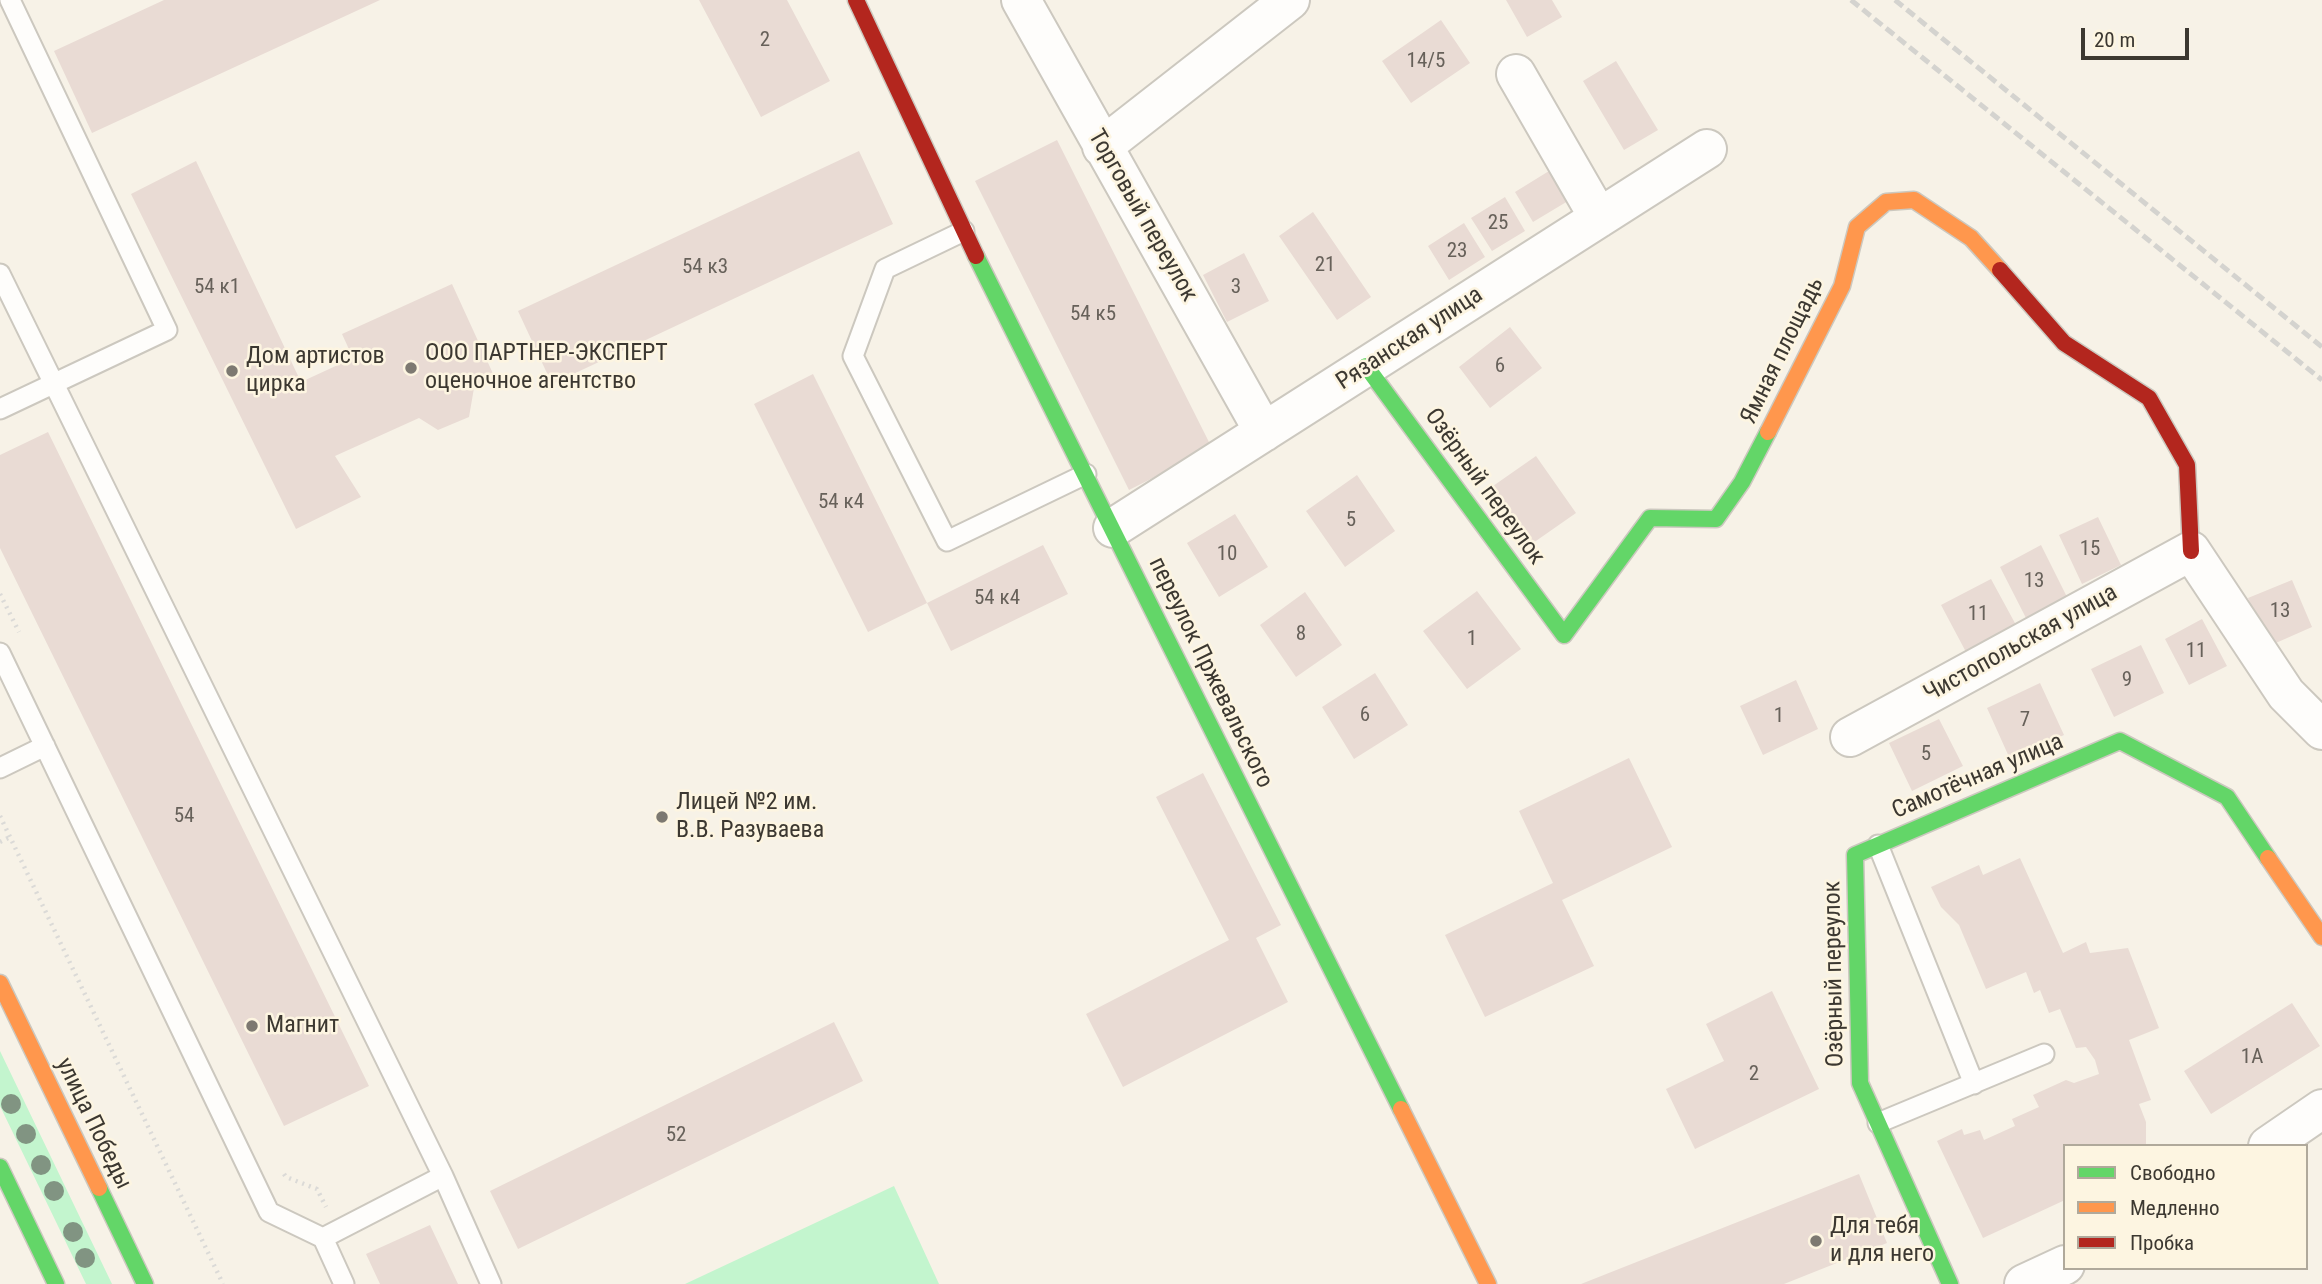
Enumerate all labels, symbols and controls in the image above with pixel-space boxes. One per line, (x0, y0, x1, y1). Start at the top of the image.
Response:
scale bar (2084, 14, 2192, 58)
house number: 2 (760, 28, 770, 54)
text: 20 m (2094, 28, 2135, 52)
house number: 14/5 (1407, 49, 1445, 75)
street label: Торговый переулок (1081, 125, 1203, 307)
house number: 25 (1488, 211, 1508, 237)
house number: 23 (1447, 239, 1467, 265)
house number: 21 (1315, 253, 1335, 279)
house number: 54 к3 (682, 255, 728, 281)
street label: Ямная площадь (1735, 273, 1831, 429)
house number: 54 к1 (194, 275, 240, 301)
house number: 3 (1231, 275, 1241, 301)
street label: Рязанская улица (1331, 281, 1489, 397)
house number: 54 к5 (1070, 302, 1116, 328)
place label: ООО ПАРТНЕР-ЭКСПЕРТ оценочное агентство (425, 340, 668, 396)
place label: Дом артистов цирка (246, 343, 385, 399)
house number: 6 (1495, 354, 1505, 380)
marker: ООО ПАРТНЕР-ЭКСПЕРТ оценочное агентство (403, 360, 419, 376)
marker: Дом артистов цирка (224, 363, 240, 379)
street label: Озёрный переулок (1418, 403, 1550, 571)
house number: 54 к4 (818, 490, 864, 516)
house number: 5 (1346, 508, 1356, 534)
house number: 15 (2080, 537, 2100, 563)
house number: 10 (1217, 542, 1237, 568)
street label: переулок Пржевальского (1142, 553, 1278, 793)
house number: 13 (2024, 569, 2044, 595)
street label: Чистопольская улица (1919, 579, 2123, 709)
house number: 54 к4 (974, 586, 1020, 612)
house number: 13 (2270, 599, 2290, 625)
house number: 11 (1968, 602, 1988, 628)
house number: 8 (1296, 622, 1306, 648)
house number: 1 (1467, 627, 1477, 653)
house number: 11 (2186, 639, 2206, 665)
house number: 9 (2122, 668, 2132, 694)
house number: 6 (1360, 703, 1370, 729)
house number: 1 (1774, 704, 1784, 730)
house number: 7 (2020, 708, 2030, 734)
street label: Самотёчная улица (1888, 728, 2068, 826)
house number: 5 (1921, 742, 1931, 768)
place label: Лицей №2 им. В.В. Разуваева (676, 789, 824, 845)
house number: 54 (174, 804, 194, 830)
marker: Лицей №2 им. В.В. Разуваева (654, 809, 670, 825)
street label: Озёрный переулок (1819, 881, 1851, 1067)
place label: Магнит (266, 1012, 339, 1040)
marker: Магнит (244, 1018, 260, 1034)
house number: 1А (2241, 1045, 2263, 1071)
street label: улица Победы (49, 1054, 137, 1194)
house number: 2 (1749, 1062, 1759, 1088)
house number: 52 (666, 1123, 686, 1149)
legend (2063, 1144, 2308, 1270)
text: Свободно (2130, 1161, 2216, 1185)
text: Медленно (2130, 1196, 2219, 1220)
place label: Для тебя и для него (1830, 1213, 1934, 1269)
text: Пробка (2130, 1231, 2194, 1255)
marker: Для тебя и для него (1808, 1233, 1824, 1249)

